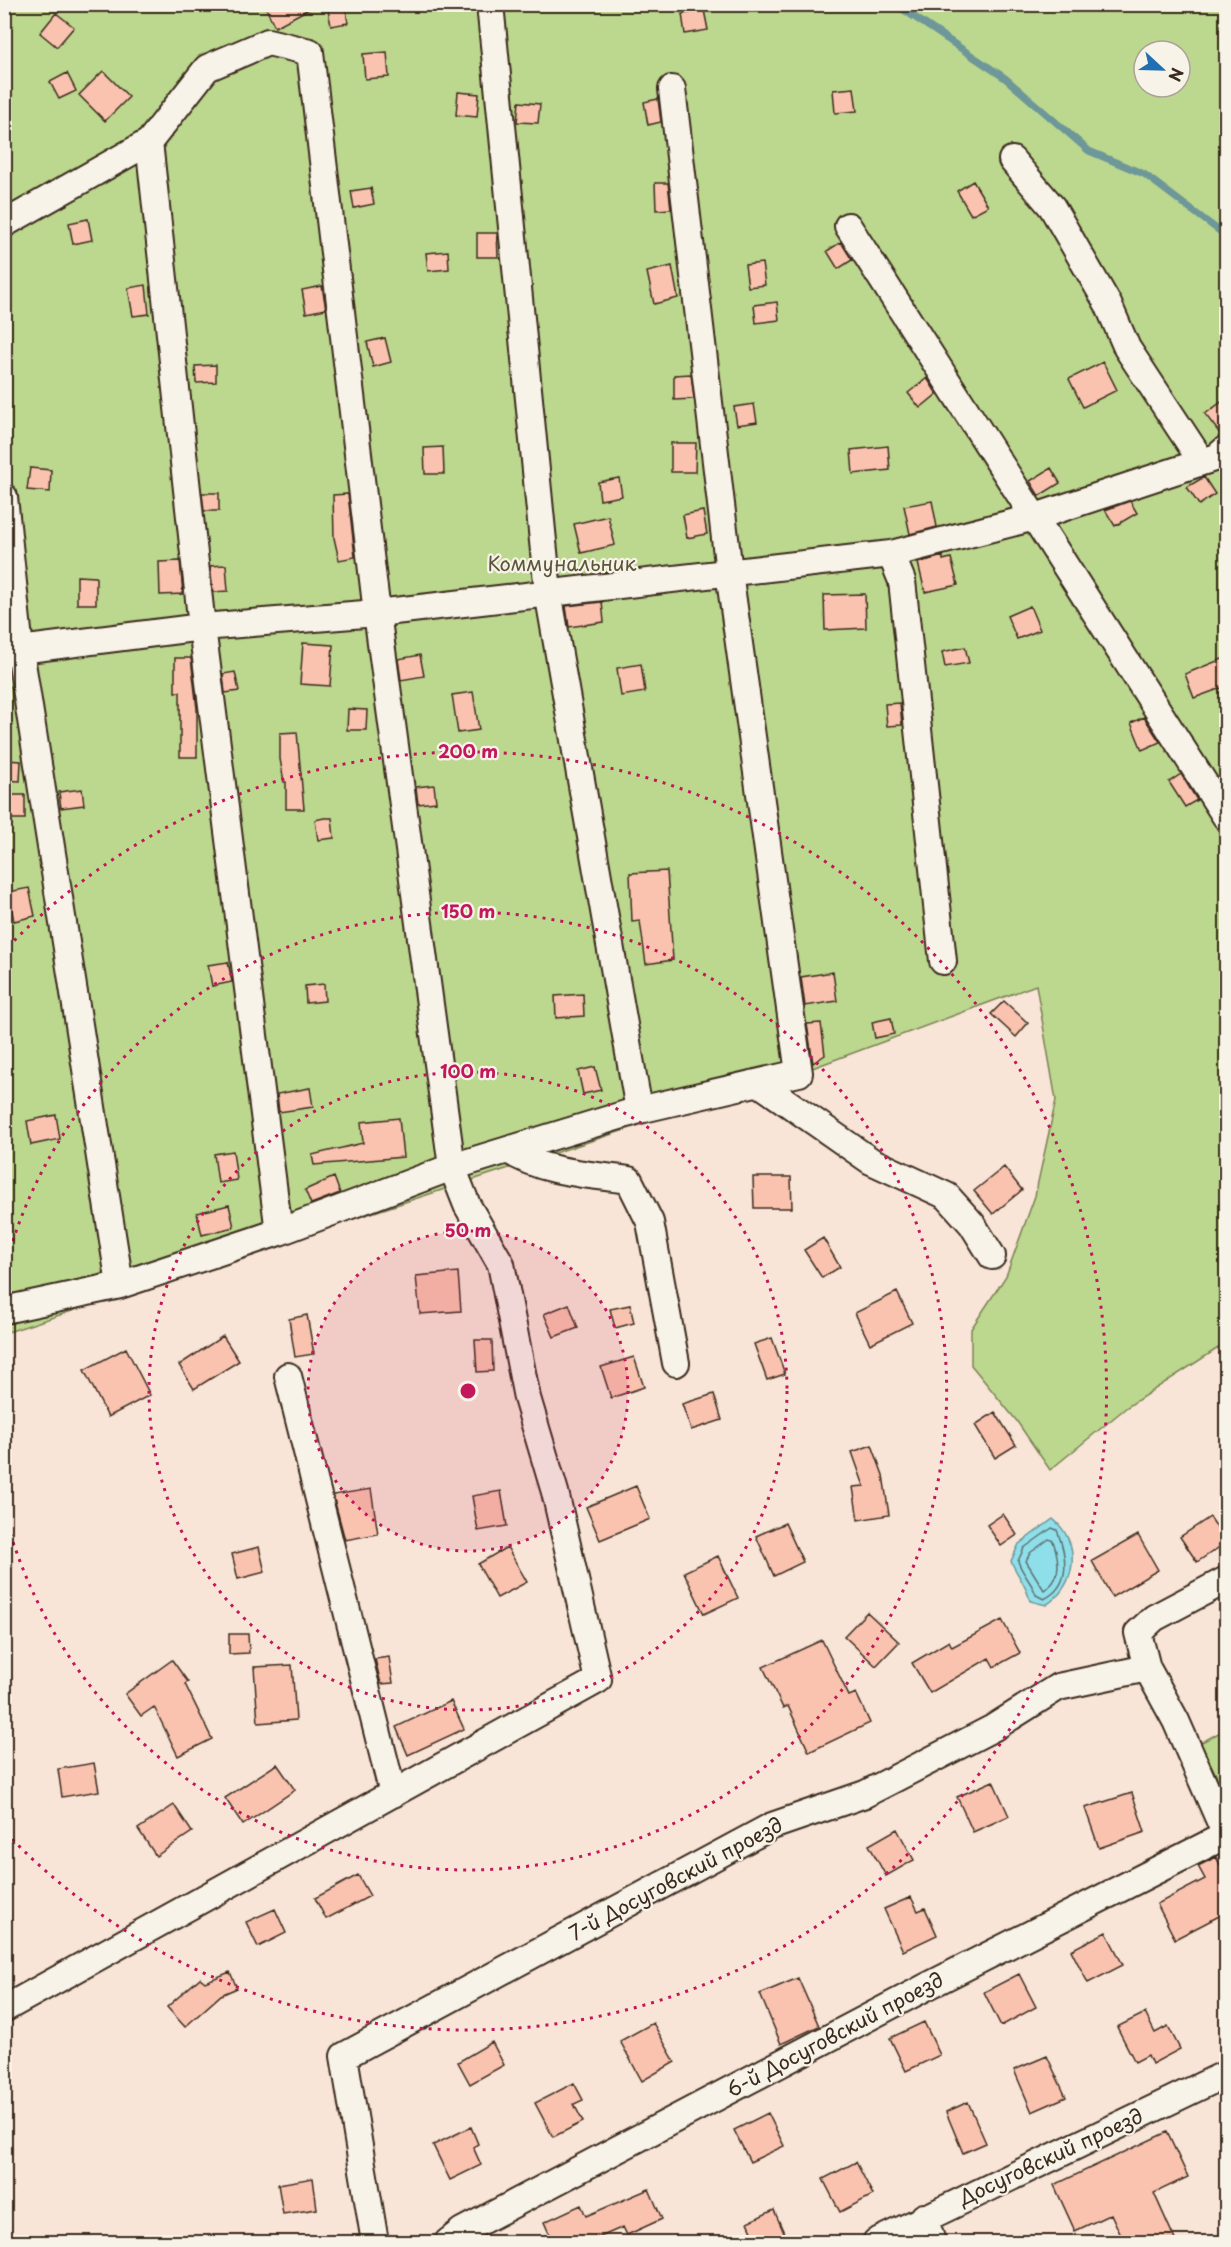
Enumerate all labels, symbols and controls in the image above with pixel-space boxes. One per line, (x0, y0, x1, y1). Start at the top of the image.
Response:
north arrow (1132, 39, 1192, 99)
text: N (1163, 65, 1190, 85)
park label: Коммунальник (487, 548, 637, 578)
text: 200 m (438, 737, 498, 764)
text: 150 m (441, 897, 495, 924)
text: 100 m (440, 1057, 496, 1084)
text: 50 m (445, 1216, 491, 1243)
centre of rings (458, 1381, 478, 1401)
street label: 7-й Досуговский проезд (563, 1809, 788, 1947)
street label: 6-й Досуговский проезд (721, 1964, 948, 2104)
street label: Досуговский проезд (952, 2100, 1148, 2212)

